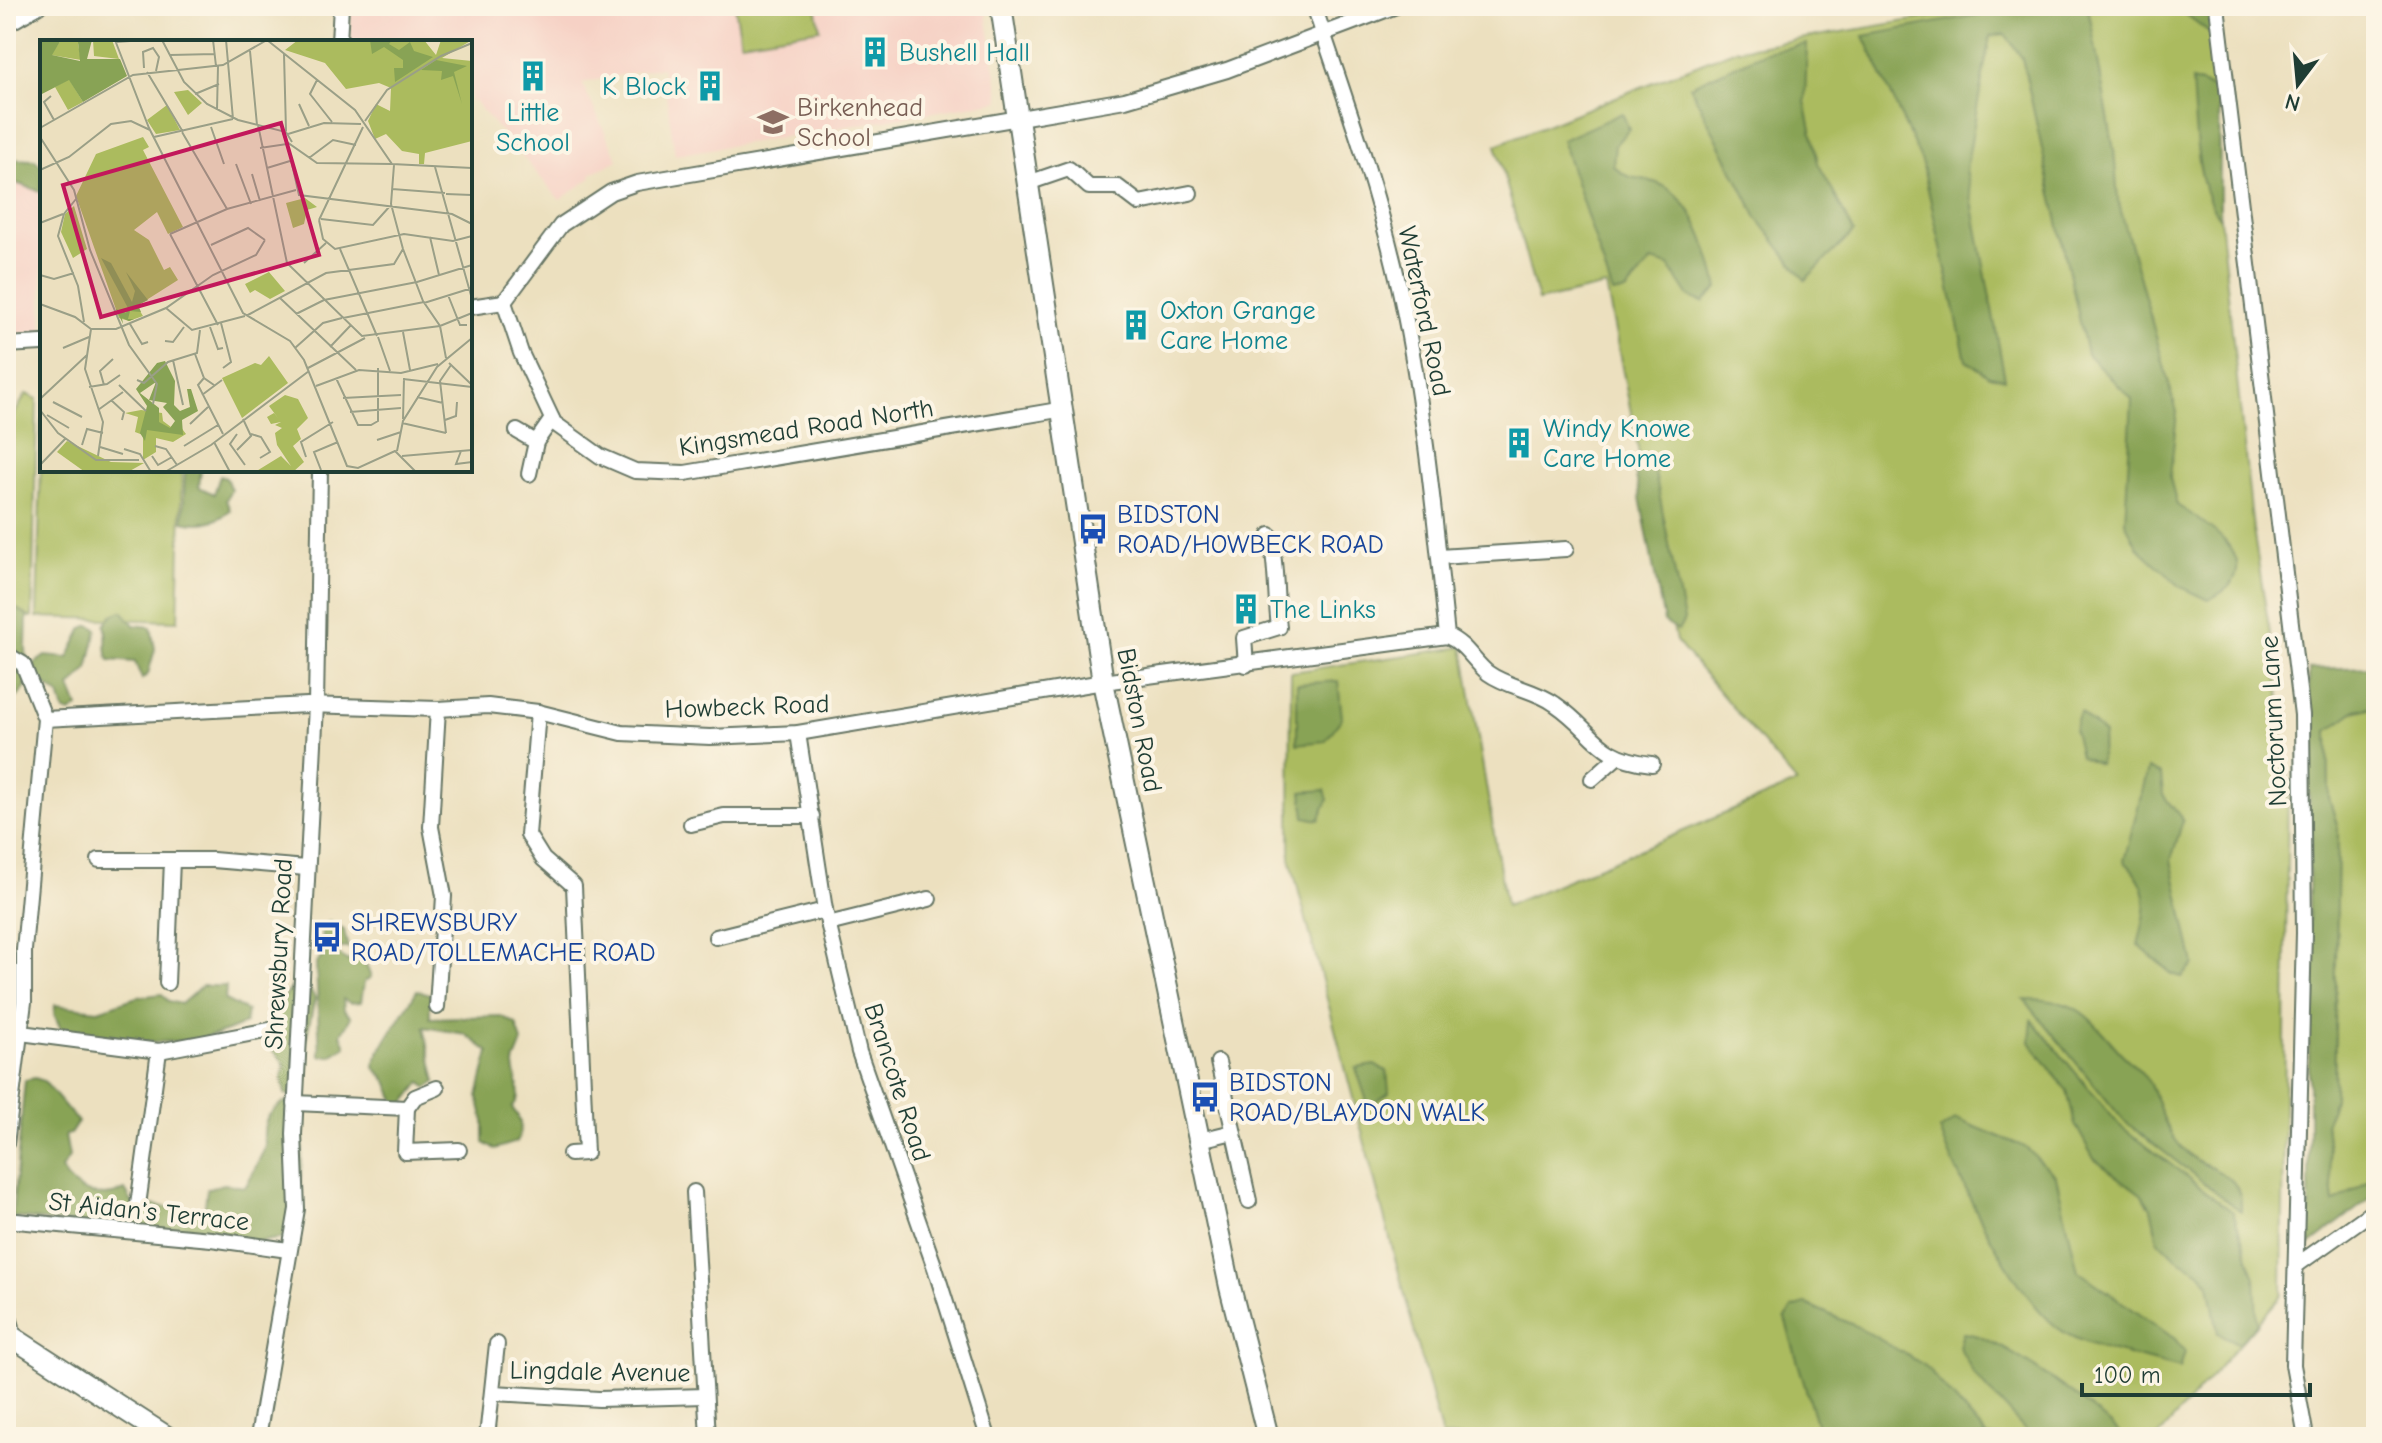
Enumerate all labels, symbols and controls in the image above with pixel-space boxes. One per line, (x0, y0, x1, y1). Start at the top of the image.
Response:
building icon: Bushell Hall (858, 35, 892, 69)
place label: Bushell Hall (899, 38, 1030, 68)
inset map (40, 40, 472, 472)
north arrow (2258, 44, 2338, 124)
building icon: Little School (516, 59, 550, 93)
building icon: K Block (693, 69, 727, 103)
place label: K Block (602, 72, 686, 102)
text: N (2282, 88, 2303, 117)
place label: Birkenhead School (797, 93, 923, 153)
place label: Little School (496, 98, 570, 158)
school or university icon: Birkenhead School (756, 105, 790, 139)
street label: Waterford Road (1391, 224, 1457, 399)
place label: Oxton Grange Care Home (1160, 296, 1316, 356)
building icon: Oxton Grange Care Home (1119, 308, 1153, 342)
street label: Kingsmead Road North (677, 393, 936, 463)
place label: Windy Knowe Care Home (1543, 414, 1691, 474)
building icon: Windy Knowe Care Home (1502, 426, 1536, 460)
place label: BIDSTON ROAD/HOWBECK ROAD (1117, 500, 1384, 560)
bus stop icon: BIDSTON ROAD/HOWBECK ROAD (1076, 512, 1110, 546)
building icon: The Links (1229, 592, 1263, 626)
place label: The Links (1270, 595, 1376, 625)
street label: Noctorum Lane (2255, 635, 2293, 807)
street label: Bidston Road (1110, 646, 1168, 795)
street label: Howbeck Road (664, 689, 830, 725)
street label: Shrewsbury Road (259, 858, 299, 1050)
place label: SHREWSBURY ROAD/TOLLEMACHE ROAD (351, 908, 656, 968)
bus stop icon: SHREWSBURY ROAD/TOLLEMACHE ROAD (310, 920, 344, 954)
street label: Brancote Road (857, 1000, 937, 1165)
place label: BIDSTON ROAD/BLAYDON WALK (1229, 1068, 1485, 1128)
bus stop icon: BIDSTON ROAD/BLAYDON WALK (1188, 1080, 1222, 1114)
street label: St Aidan's Terrace (47, 1187, 251, 1237)
scale bar (2082, 1347, 2310, 1397)
street label: Lingdale Avenue (509, 1355, 691, 1389)
text: 100 m (2094, 1361, 2161, 1389)

